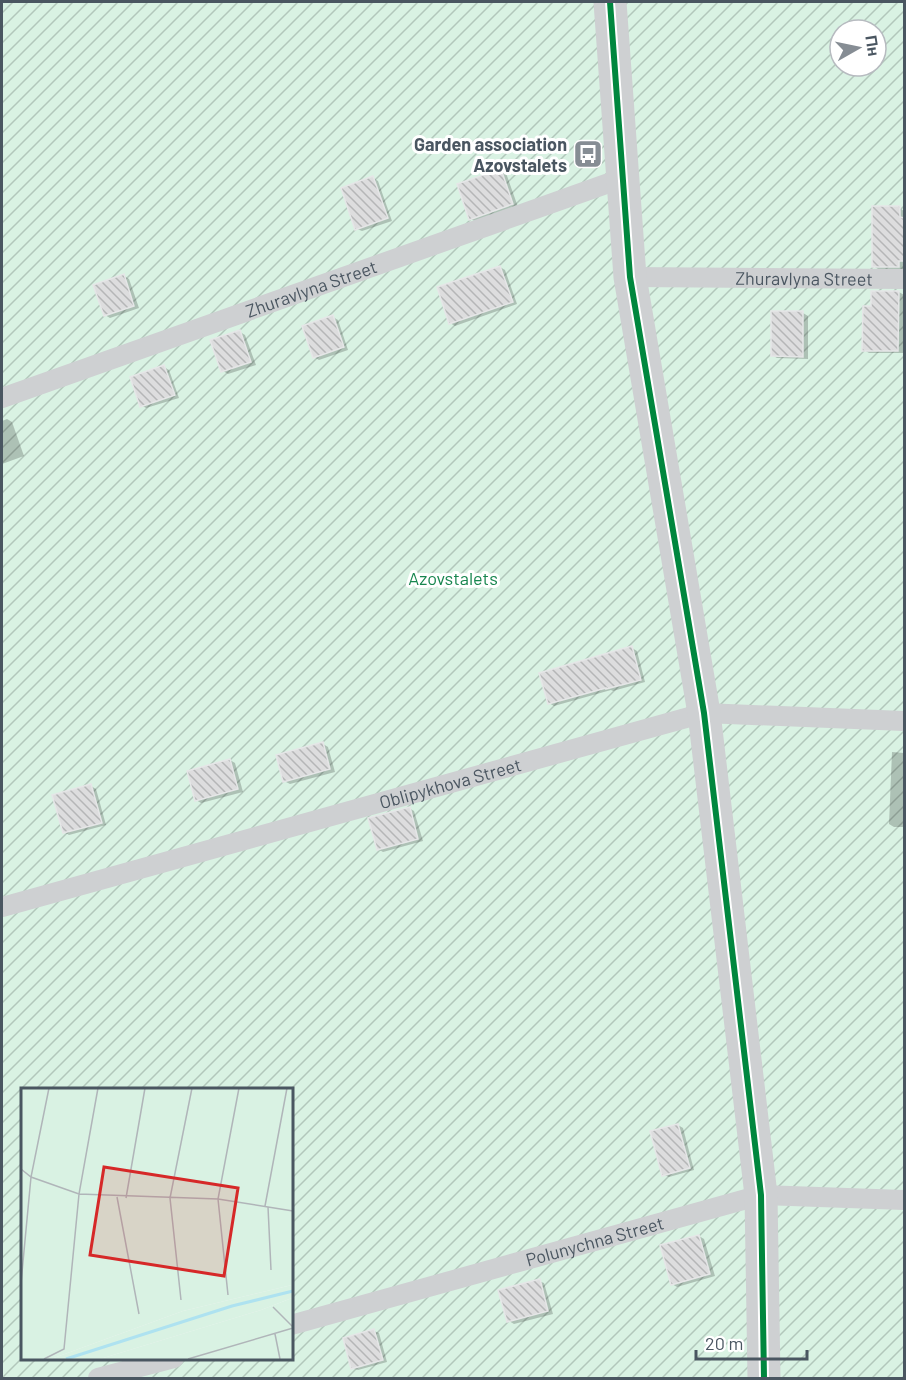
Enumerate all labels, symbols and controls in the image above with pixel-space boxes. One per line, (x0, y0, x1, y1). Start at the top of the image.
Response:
north arrow (828, 18, 888, 78)
text: Пн (862, 34, 884, 58)
place label: Garden association Azovstalets (414, 133, 567, 176)
bus stop icon: Garden association Azovstalets (572, 138, 604, 170)
street label: Zhuravlyna Street (243, 255, 380, 322)
street label: Zhuravlyna Street (735, 267, 873, 290)
park label: Azovstalets (408, 567, 498, 589)
street label: Oblipykhova Street (377, 753, 524, 813)
inset map (21, 1088, 292, 1359)
street label: Polunychna Street (523, 1211, 666, 1271)
scale bar (696, 1323, 807, 1361)
text: 20 m (705, 1332, 743, 1354)

